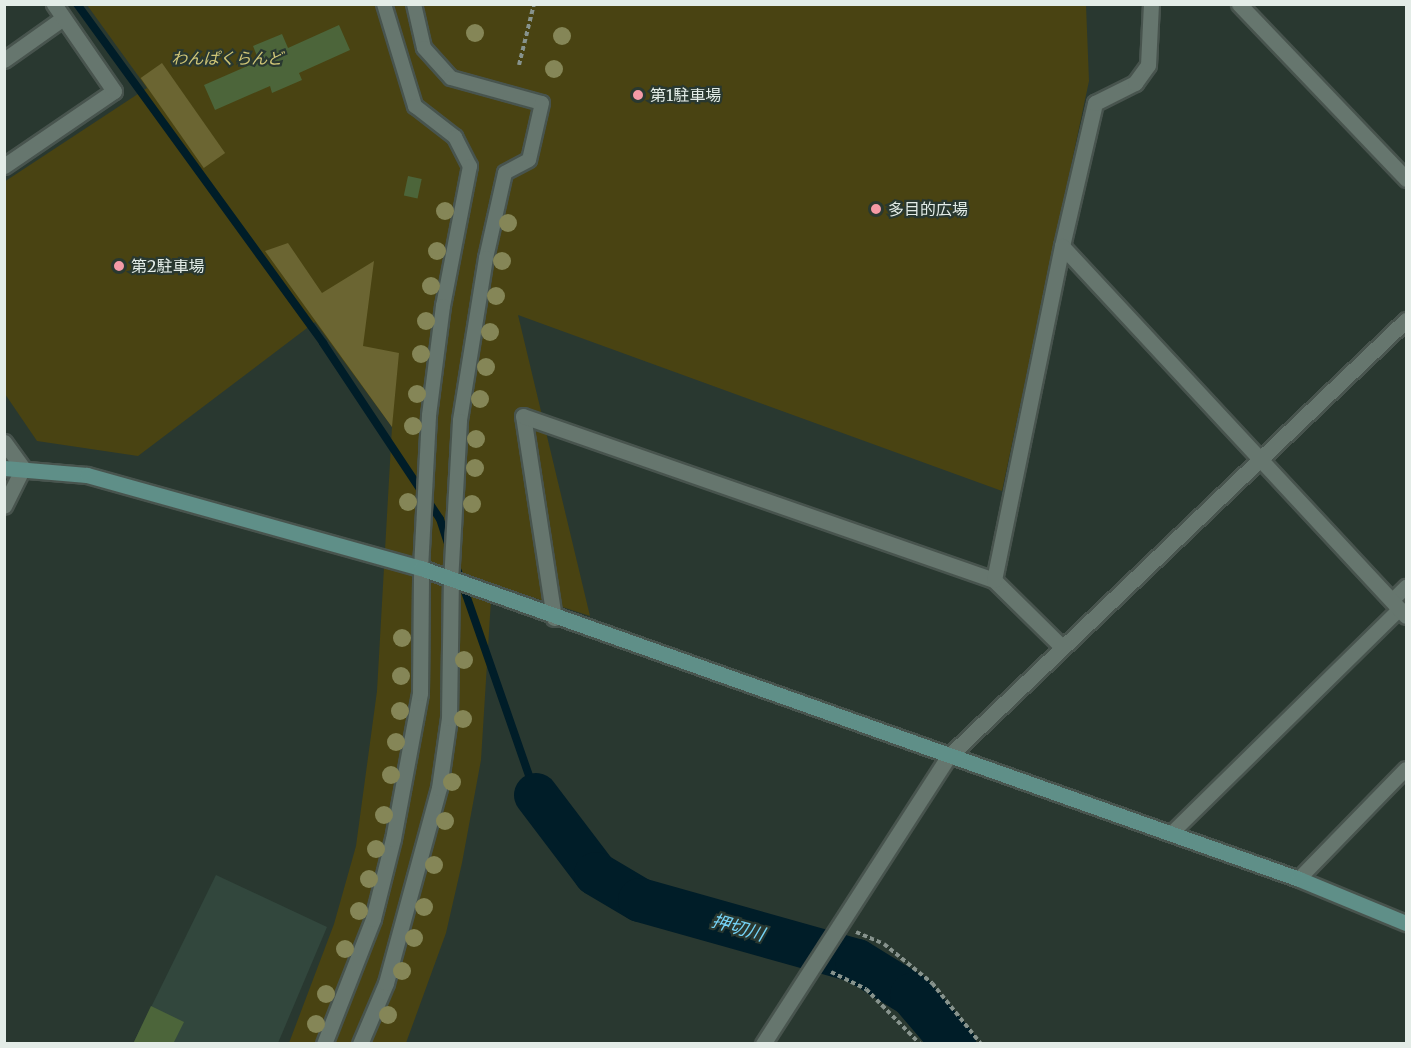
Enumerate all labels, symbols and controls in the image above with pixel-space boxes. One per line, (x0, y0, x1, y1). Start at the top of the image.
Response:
park label: わんぱくらんど (171, 48, 283, 68)
place label: 第1駐車場 (650, 85, 721, 105)
marker: 第1駐車場 (631, 88, 645, 102)
place label: 多目的広場 (888, 199, 968, 219)
marker: 多目的広場 (869, 202, 883, 216)
place label: 第2駐車場 (131, 256, 205, 276)
marker: 第2駐車場 (112, 259, 126, 273)
water label: 押切川 (709, 910, 767, 946)

